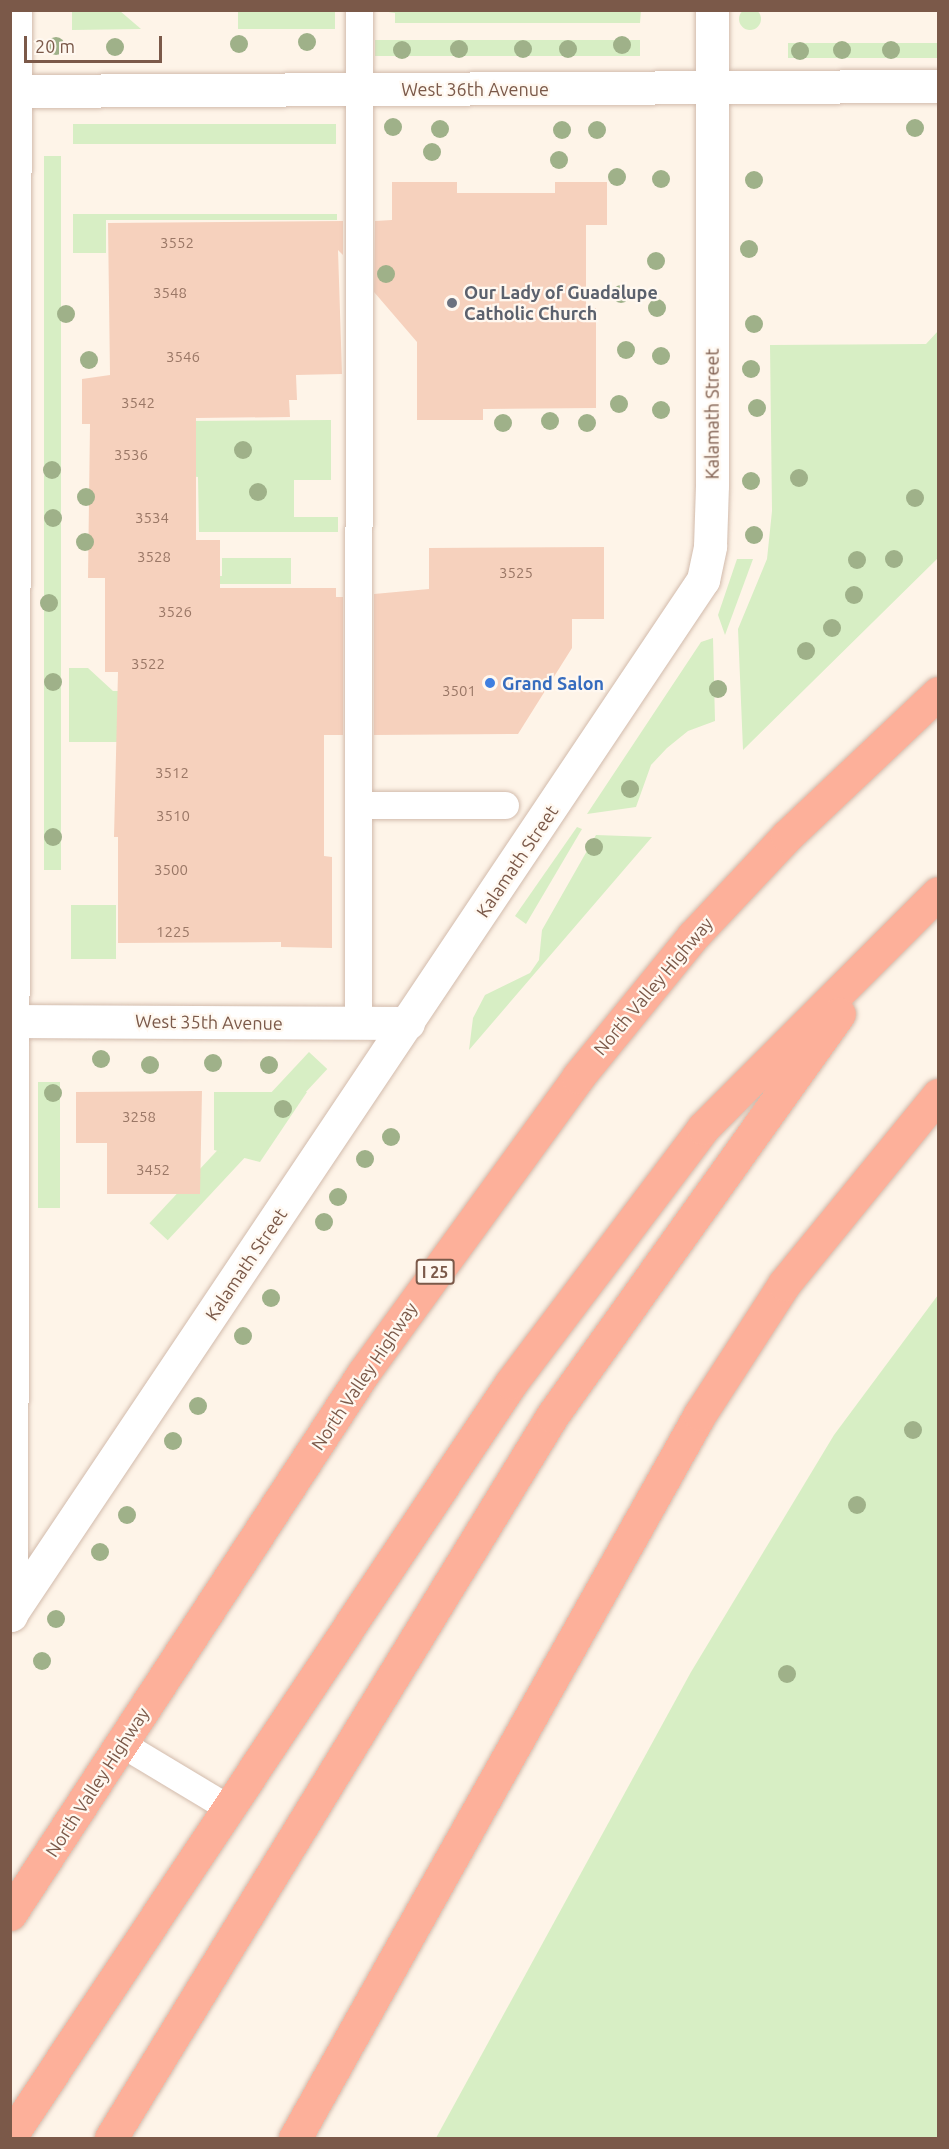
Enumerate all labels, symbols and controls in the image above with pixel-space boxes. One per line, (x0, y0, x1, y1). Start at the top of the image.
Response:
scale bar (27, 24, 165, 62)
text: 20 m (35, 36, 75, 56)
street label: West 36th Avenue (401, 78, 549, 100)
house number: 3552 (160, 234, 194, 252)
place label: Our Lady of Guadalupe Catholic Church (464, 282, 658, 324)
house number: 3548 (153, 284, 187, 302)
marker: Our Lady of Guadalupe Catholic Church (445, 296, 459, 310)
house number: 3546 (166, 348, 200, 366)
street label: Kalamath Street (701, 349, 723, 479)
house number: 3542 (121, 394, 155, 412)
house number: 3536 (114, 446, 148, 464)
house number: 3534 (135, 509, 169, 527)
house number: 3528 (137, 548, 171, 566)
house number: 3525 (499, 564, 533, 582)
house number: 3526 (158, 603, 192, 621)
house number: 3522 (131, 655, 165, 673)
place label: Grand Salon (502, 672, 604, 694)
marker: Grand Salon (483, 676, 497, 690)
house number: 3501 (442, 682, 476, 700)
house number: 3512 (155, 764, 189, 782)
street label: Kalamath Street (471, 801, 563, 921)
house number: 3510 (156, 807, 190, 825)
house number: 3500 (154, 861, 188, 879)
street label: North Valley Highway (589, 913, 717, 1059)
house number: 1225 (156, 923, 190, 941)
street label: West 35th Avenue (135, 1010, 283, 1034)
house number: 3258 (122, 1108, 156, 1126)
house number: 3452 (136, 1161, 170, 1179)
street label: Kalamath Street (200, 1204, 292, 1324)
road number: I 25 (416, 1259, 454, 1285)
street label: North Valley Highway (307, 1298, 421, 1454)
street label: North Valley Highway (41, 1703, 153, 1861)

